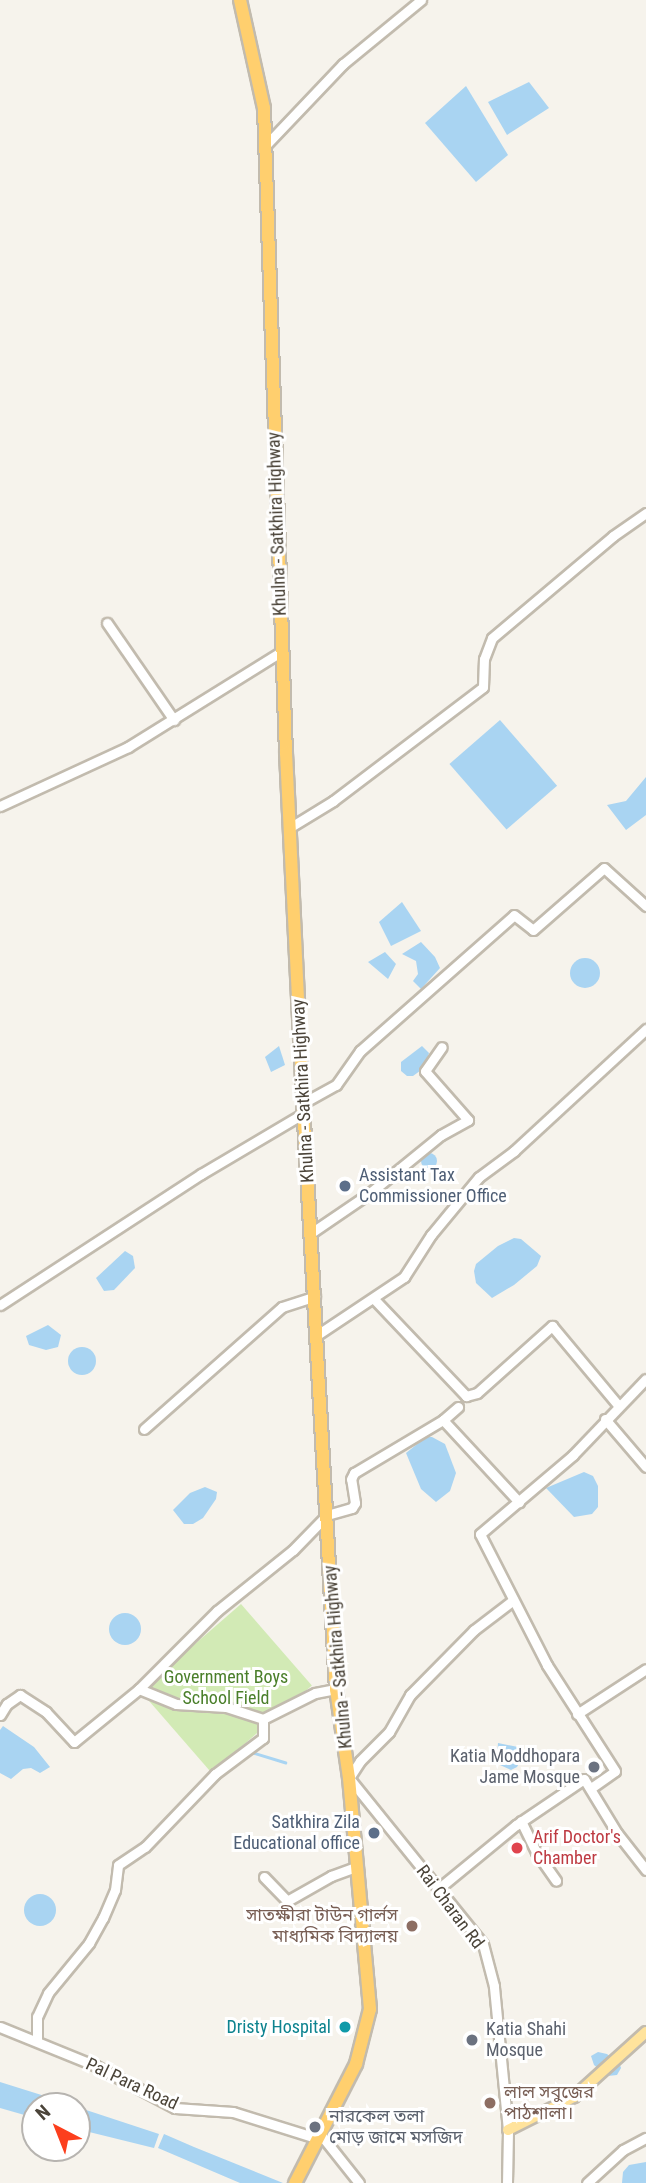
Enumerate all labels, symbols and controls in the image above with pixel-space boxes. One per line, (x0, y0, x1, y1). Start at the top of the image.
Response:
street label: Khulna - Satkhira Highway (263, 432, 291, 616)
street label: Khulna - Satkhira Highway (287, 999, 319, 1183)
place label: Assistant Tax Commissioner Office (359, 1165, 507, 1208)
marker: Assistant Tax Commissioner Office (337, 1178, 353, 1194)
street label: Khulna - Satkhira Highway (319, 1564, 357, 1750)
park label: Government Boys School Field (164, 1667, 288, 1710)
place label: Katia Moddhopara Jame Mosque (450, 1746, 580, 1788)
marker: Katia Moddhopara Jame Mosque (586, 1759, 602, 1775)
place label: Satkhira Zila Educational office (233, 1812, 360, 1854)
marker: Satkhira Zila Educational office (366, 1825, 382, 1841)
place label: Arif Doctor's Chamber (533, 1827, 621, 1870)
marker: Arif Doctor's Chamber (507, 1838, 527, 1858)
street label: Rai Charan Rd (412, 1861, 488, 1953)
place label: সাতক্ষীরা টাউন গার্লস মাধ্যমিক বিদ্যালয় (246, 1905, 398, 1948)
marker: সাতক্ষীরা টাউন গার্লস মাধ্যমিক বিদ্যালয় (404, 1918, 420, 1934)
place label: Dristy Hospital (226, 2016, 331, 2038)
marker: Dristy Hospital (337, 2019, 353, 2035)
place label: Katia Shahi Mosque (486, 2019, 566, 2062)
marker: Katia Shahi Mosque (464, 2032, 480, 2048)
street label: Pal Para Road (82, 2053, 182, 2115)
place label: লাল সবুজের পাঠশালা। (504, 2082, 594, 2124)
north arrow (21, 2092, 91, 2162)
marker: লাল সবুজের পাঠশালা। (482, 2095, 498, 2111)
text: N (31, 2100, 55, 2125)
place label: নারকেল তলা মোড় জামে মসজিদ (329, 2106, 463, 2148)
marker: নারকেল তলা মোড় জামে মসজিদ (307, 2119, 323, 2135)

